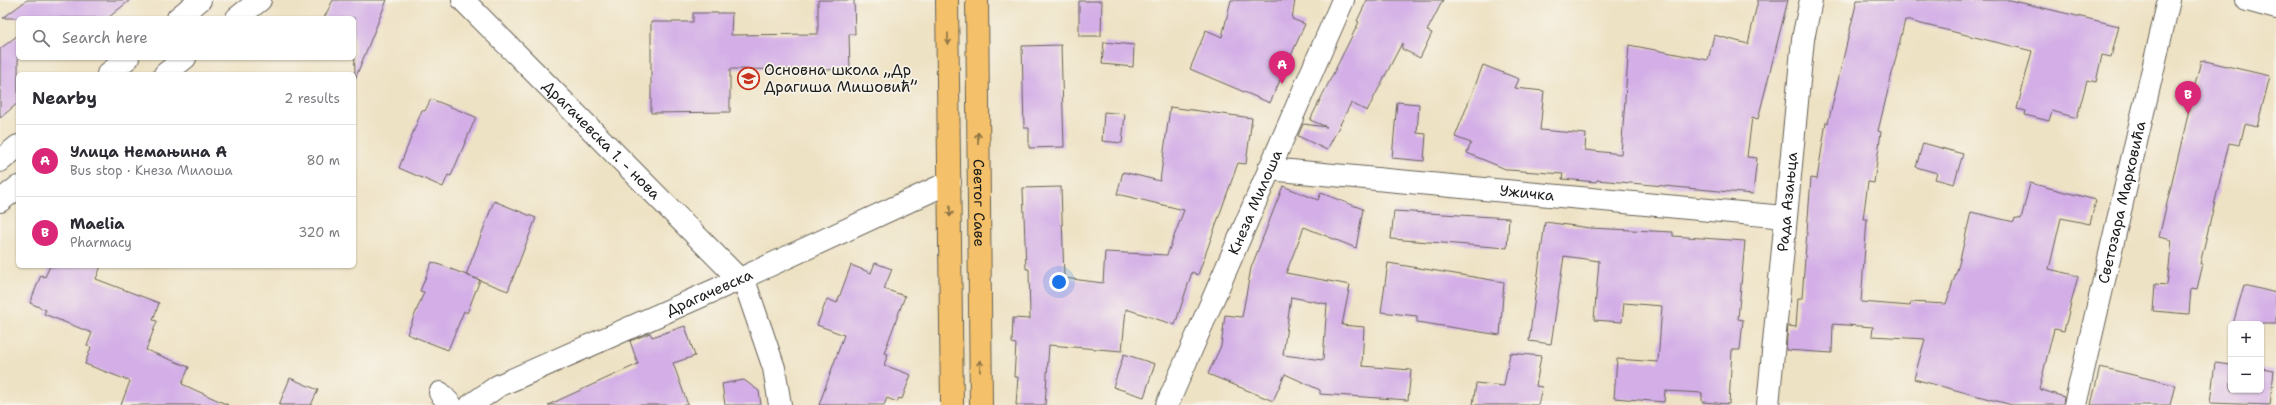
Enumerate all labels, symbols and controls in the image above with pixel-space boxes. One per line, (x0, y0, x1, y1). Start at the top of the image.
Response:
search box (16, 16, 356, 60)
icon: search (30, 27, 52, 49)
text: Search here (62, 28, 148, 48)
one-way arrow (944, 32, 952, 45)
pin: A (1269, 51, 1295, 84)
place label: Основна школа „Др Драгиша Мишовић” (764, 60, 918, 97)
school or university icon: Основна школа „Др Драгиша Мишовић” (735, 66, 761, 92)
street label: Драгачевска 1. - нова (538, 76, 665, 204)
pin: B (2175, 81, 2201, 114)
text: Nearby (32, 87, 97, 109)
text: 2 results (284, 90, 340, 107)
street label: Светозара Марковића (2093, 118, 2151, 286)
one-way arrow (975, 132, 982, 145)
text: Улица Немањина А (70, 142, 227, 162)
street label: Кнеза Милоша (1223, 146, 1287, 258)
street label: Рада Азањца (1773, 150, 1802, 253)
text: A (40, 152, 50, 169)
text: 80 m (306, 152, 340, 169)
street label: Светог Саве (969, 159, 989, 247)
text: Bus stop · Кнеза Милоша (70, 162, 233, 179)
street label: Ужичка (1499, 180, 1556, 206)
one-way arrow (946, 204, 954, 217)
text: Maelia (70, 214, 125, 234)
text: B (41, 224, 49, 241)
text: 320 m (298, 224, 340, 241)
text: Pharmacy (70, 234, 132, 251)
street label: Драгачевска (663, 264, 756, 320)
your location (1049, 272, 1069, 292)
map controls (2228, 321, 2264, 393)
button: + (2228, 321, 2264, 357)
button: − (2228, 357, 2264, 393)
one-way arrow (976, 360, 984, 373)

